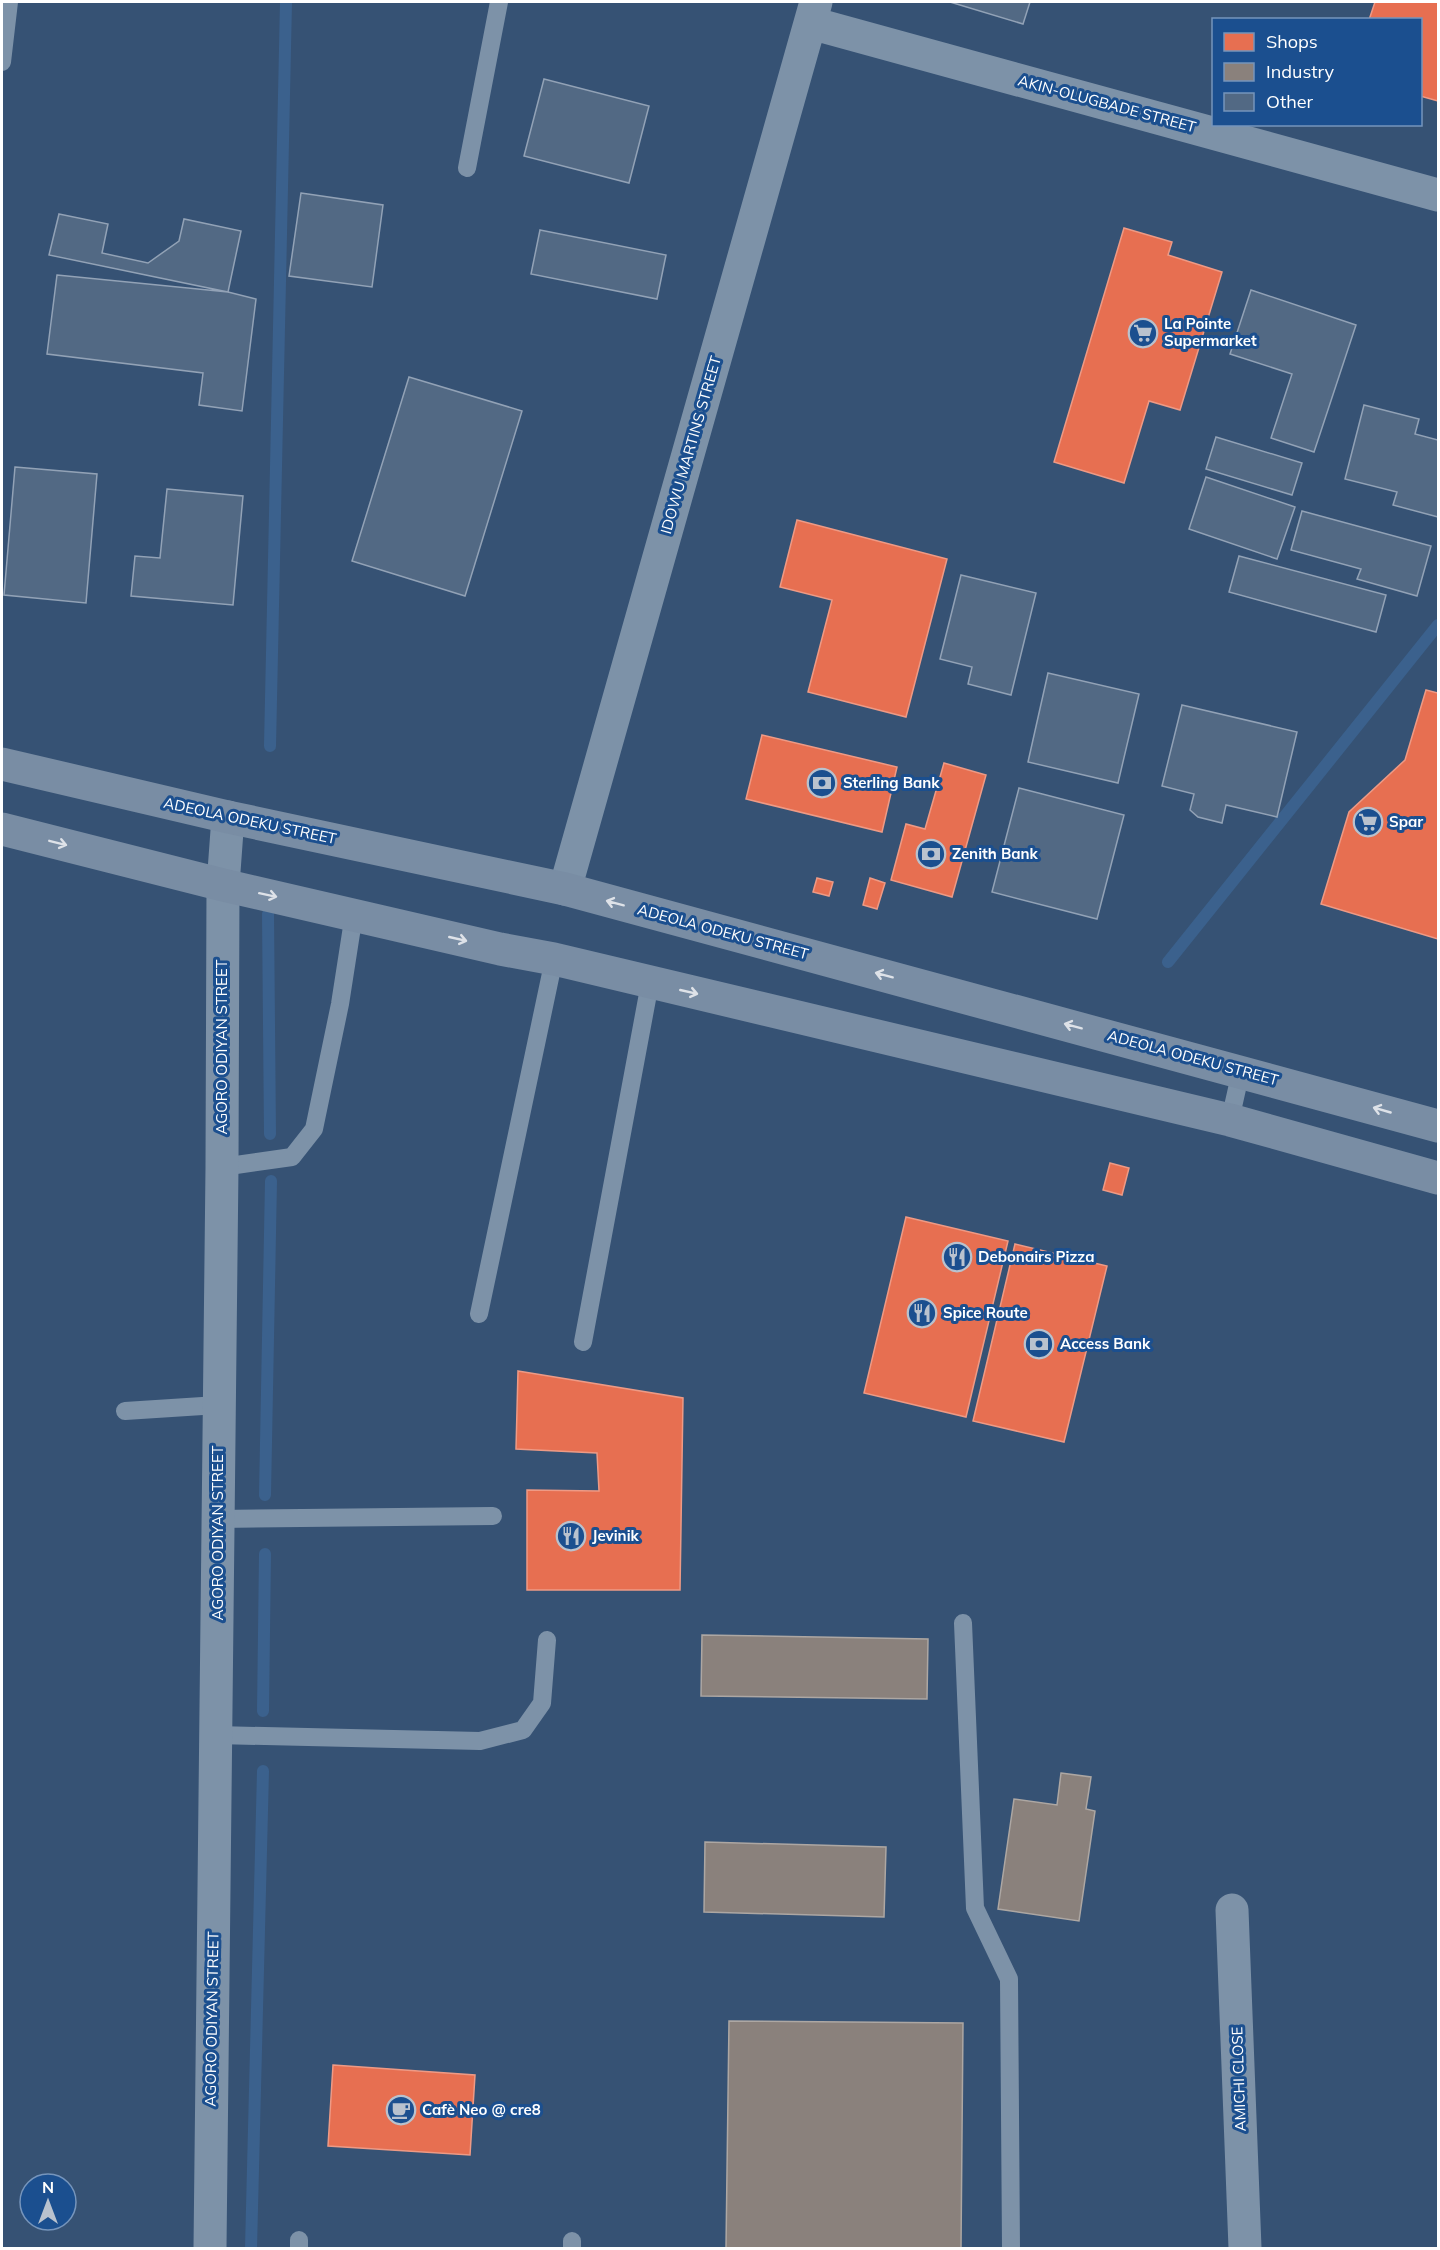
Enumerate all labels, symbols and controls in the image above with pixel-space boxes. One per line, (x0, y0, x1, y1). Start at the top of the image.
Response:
legend (1212, 18, 1422, 126)
text: Shops (1266, 30, 1318, 53)
text: Industry (1266, 60, 1335, 83)
street label: AKIN-OLUGBADE STREET (1016, 71, 1198, 136)
text: Other (1266, 90, 1314, 113)
place label: La Pointe Supermarket (1164, 314, 1257, 350)
supermarket icon: La Pointe Supermarket (1127, 317, 1159, 349)
street label: IDOWU MARTINS STREET (656, 354, 725, 536)
bank icon: Sterling Bank (806, 767, 838, 799)
place label: Sterling Bank (843, 773, 940, 792)
street label: ADEOLA ODEKU STREET (162, 793, 338, 848)
supermarket icon: Spar (1352, 806, 1384, 838)
place label: Spar (1389, 812, 1423, 831)
one-way arrow (48, 838, 67, 849)
bank icon: Zenith Bank (915, 838, 947, 870)
place label: Zenith Bank (952, 844, 1039, 863)
one-way arrow (257, 890, 277, 901)
one-way arrow (606, 896, 625, 908)
street label: ADEOLA ODEKU STREET (636, 900, 811, 964)
one-way arrow (448, 933, 467, 945)
street label: AGORO ODIYAN STREET (212, 959, 231, 1135)
one-way arrow (875, 969, 894, 980)
one-way arrow (679, 986, 698, 998)
one-way arrow (1063, 1019, 1082, 1031)
street label: ADEOLA ODEKU STREET (1106, 1026, 1281, 1090)
one-way arrow (1373, 1104, 1392, 1116)
restaurant icon: Debonairs Pizza (941, 1241, 973, 1273)
place label: Debonairs Pizza (978, 1247, 1094, 1266)
restaurant icon: Spice Route (906, 1297, 938, 1329)
place label: Spice Route (943, 1303, 1028, 1322)
bank icon: Access Bank (1023, 1328, 1055, 1360)
place label: Access Bank (1060, 1334, 1151, 1353)
street label: AGORO ODIYAN STREET (208, 1445, 227, 1621)
restaurant icon: Jevinik (555, 1520, 587, 1552)
place label: Jevinik (592, 1526, 640, 1545)
street label: AGORO ODIYAN STREET (200, 1931, 223, 2107)
street label: AMICHI CLOSE (1227, 2026, 1250, 2132)
cafe icon: Cafè Neo @ cre8 (385, 2094, 417, 2126)
place label: Cafè Neo @ cre8 (422, 2100, 541, 2119)
north arrow (18, 2172, 78, 2232)
text: N (42, 2177, 54, 2197)

